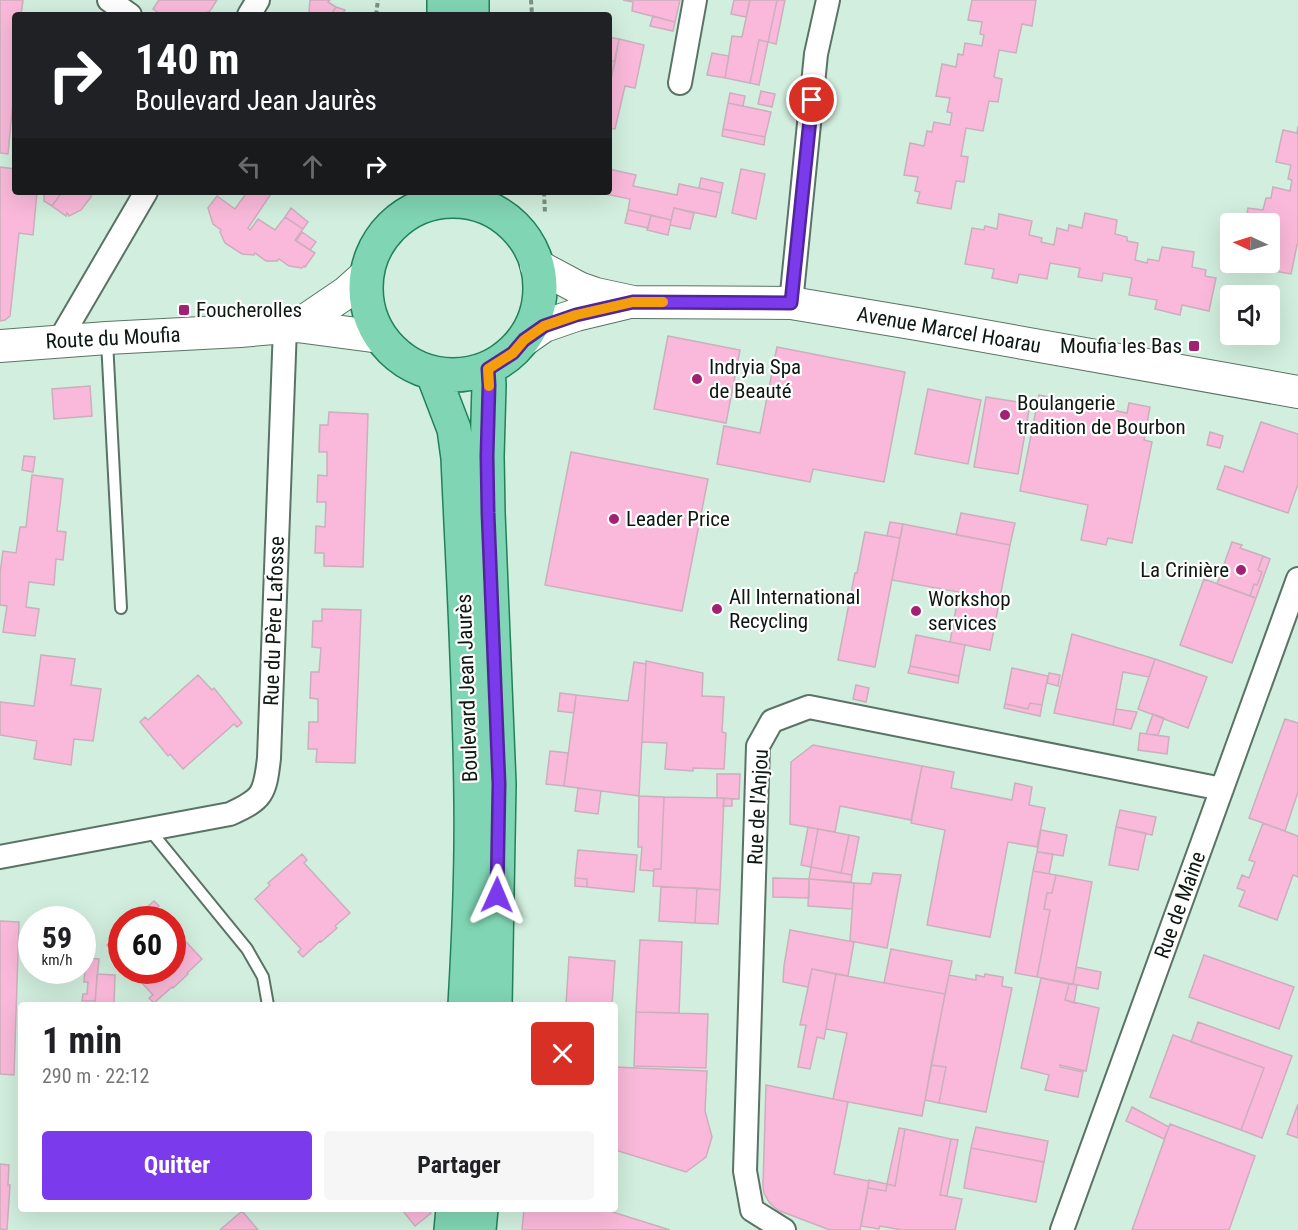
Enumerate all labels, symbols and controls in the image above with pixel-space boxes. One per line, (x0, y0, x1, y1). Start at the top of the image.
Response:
text: 140 m (135, 35, 240, 84)
icon: right (36, 36, 114, 114)
pin (786, 74, 837, 125)
icon: arrive (795, 83, 828, 116)
text: Boulevard Jean Jaurès (135, 85, 377, 117)
icon: left (233, 150, 266, 183)
icon: ahead (296, 150, 329, 183)
icon: right (359, 150, 392, 183)
north arrow (1220, 213, 1280, 273)
map controls (1220, 213, 1280, 345)
button: sound (1220, 285, 1280, 345)
place label: Foucherolles (196, 298, 302, 322)
street label: Avenue Marcel Hoarau (855, 302, 1043, 358)
marker: Foucherolles (177, 303, 191, 317)
street label: Route du Moufia (45, 322, 181, 354)
place label: Moufia les Bas (1060, 334, 1182, 358)
marker: Moufia les Bas (1187, 339, 1201, 353)
place label: Indryia Spa de Beauté (709, 355, 801, 403)
marker: Indryia Spa de Beauté (690, 372, 704, 386)
place label: Boulangerie tradition de Bourbon (1017, 391, 1186, 439)
marker: Boulangerie tradition de Bourbon (998, 408, 1012, 422)
place label: Leader Price (626, 507, 730, 531)
marker: Leader Price (607, 512, 621, 526)
street label: Rue du Père Lafosse (259, 536, 289, 706)
place label: La Crinière (1140, 558, 1229, 582)
marker: La Crinière (1234, 563, 1248, 577)
place label: All International Recycling (729, 585, 860, 633)
place label: Workshop services (928, 587, 1011, 635)
street label: Boulevard Jean Jaurès (452, 594, 482, 782)
marker: All International Recycling (710, 602, 724, 616)
marker: Workshop services (909, 604, 923, 618)
street label: Rue de l'Anjou (743, 748, 773, 866)
street label: Rue de Maine (1150, 848, 1210, 962)
position arrow (465, 863, 529, 927)
speed limit sign: 60 (108, 906, 186, 984)
text: 59 (42, 920, 72, 955)
text: km/h (42, 951, 72, 969)
text: 1 min (42, 1020, 122, 1062)
button: close (531, 1022, 594, 1085)
text: 290 m · 22:12 (42, 1064, 149, 1088)
button: Quitter (42, 1131, 312, 1200)
button: Partager (324, 1131, 594, 1200)

